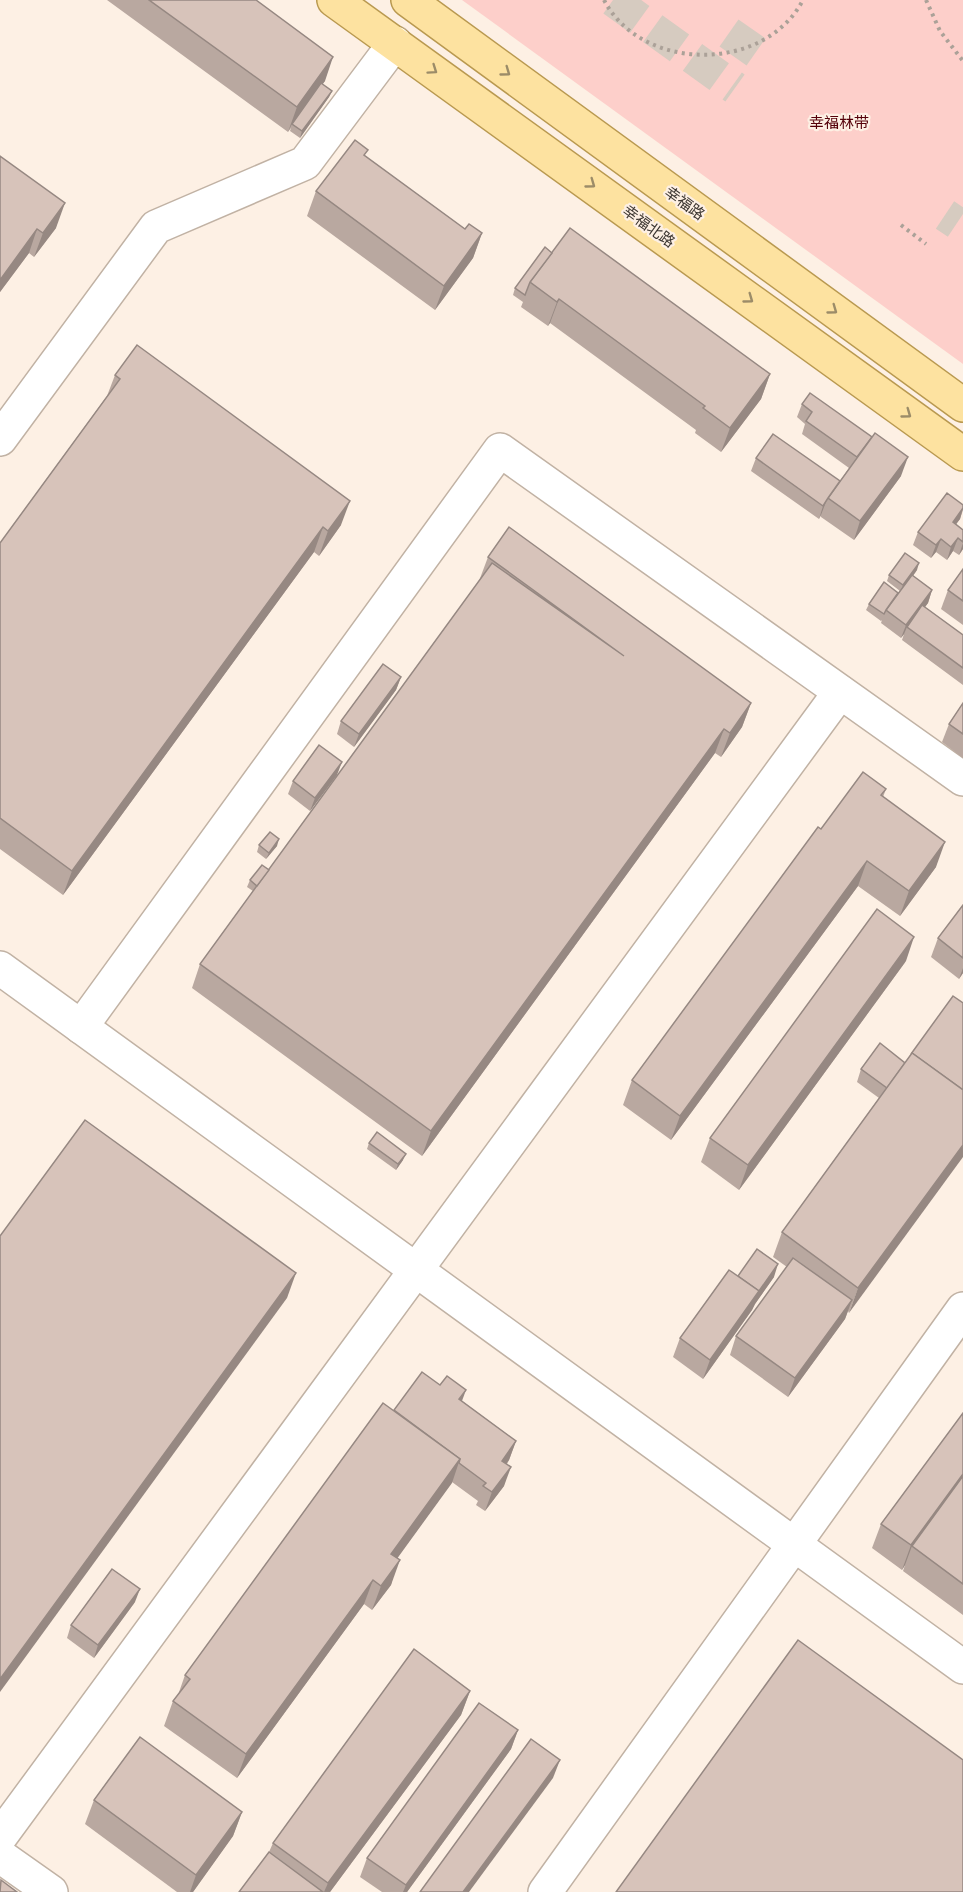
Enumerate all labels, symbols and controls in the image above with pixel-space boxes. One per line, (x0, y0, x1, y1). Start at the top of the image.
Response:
one-way arrow (426, 63, 437, 74)
one-way arrow (499, 64, 510, 75)
park label: 幸福林带 (809, 112, 869, 133)
one-way arrow (585, 177, 596, 188)
street label: 幸福路 (661, 181, 709, 225)
street label: 幸福北路 (619, 200, 679, 252)
one-way arrow (743, 292, 754, 303)
one-way arrow (826, 303, 837, 314)
one-way arrow (900, 406, 911, 417)

